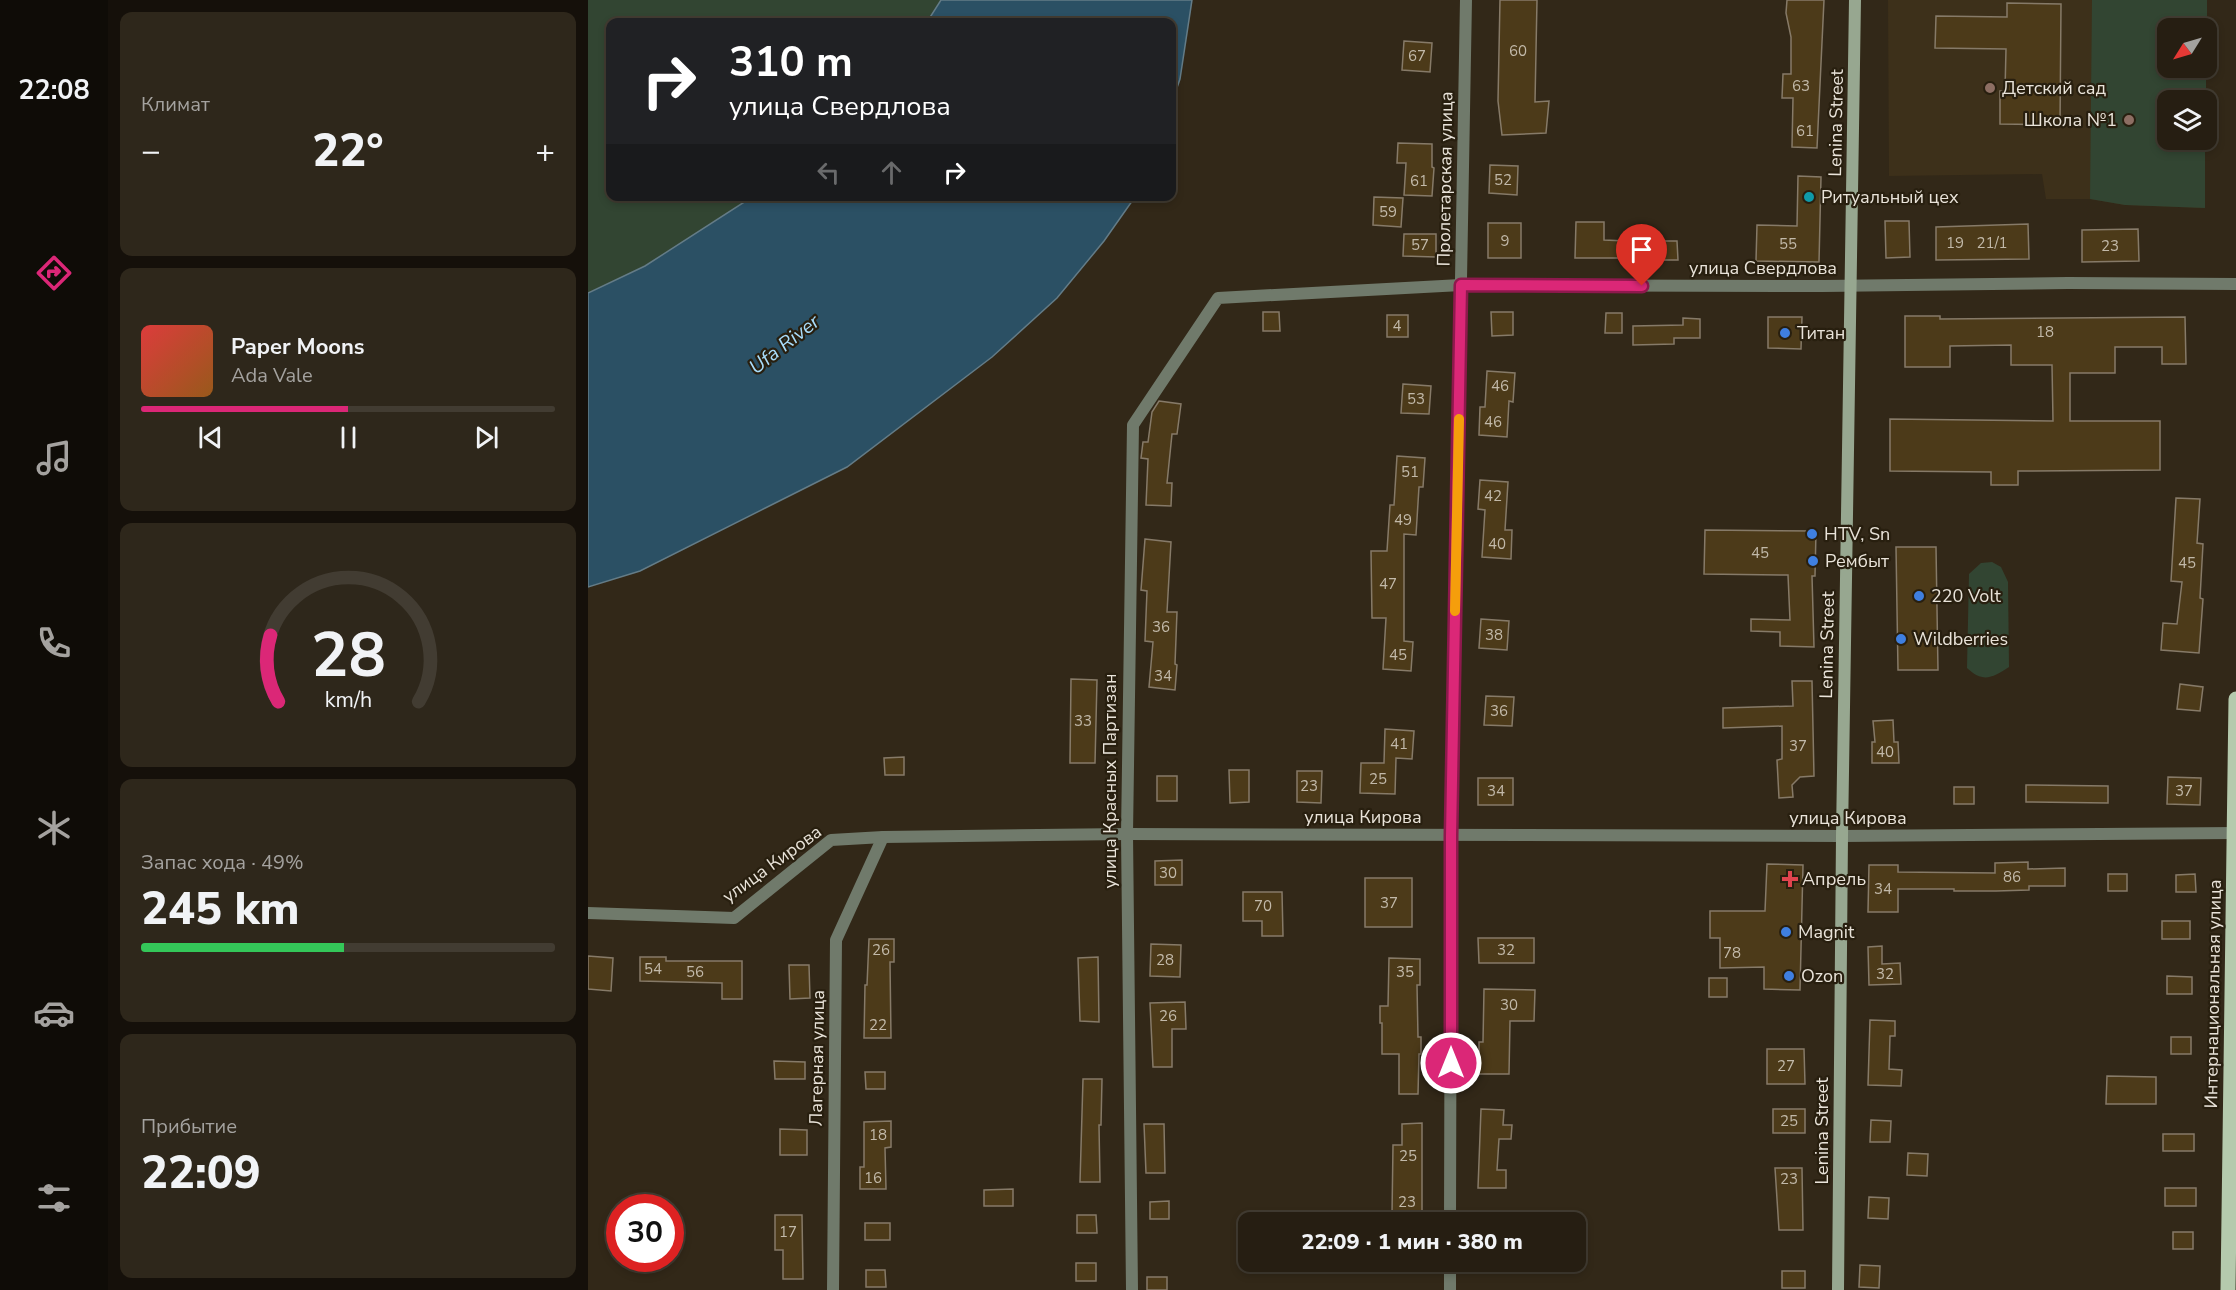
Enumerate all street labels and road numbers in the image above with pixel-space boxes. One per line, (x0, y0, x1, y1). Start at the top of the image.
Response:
street label: Lenina Street (1823, 69, 1849, 177)
street label: Пролетарская улица (1431, 91, 1459, 267)
street label: улица Свердлова (1689, 256, 1837, 280)
street label: Lenina Street (1814, 591, 1840, 699)
street label: улица Красных Партизан (1098, 674, 1122, 888)
street label: улица Кирова (1304, 805, 1422, 829)
street label: улица Кирова (1789, 806, 1907, 830)
street label: улица Кирова (717, 820, 827, 908)
street label: Интернациональная улица (2199, 879, 2227, 1109)
street label: Лагерная улица (804, 990, 830, 1126)
street label: Lenina Street (1810, 1077, 1834, 1185)

